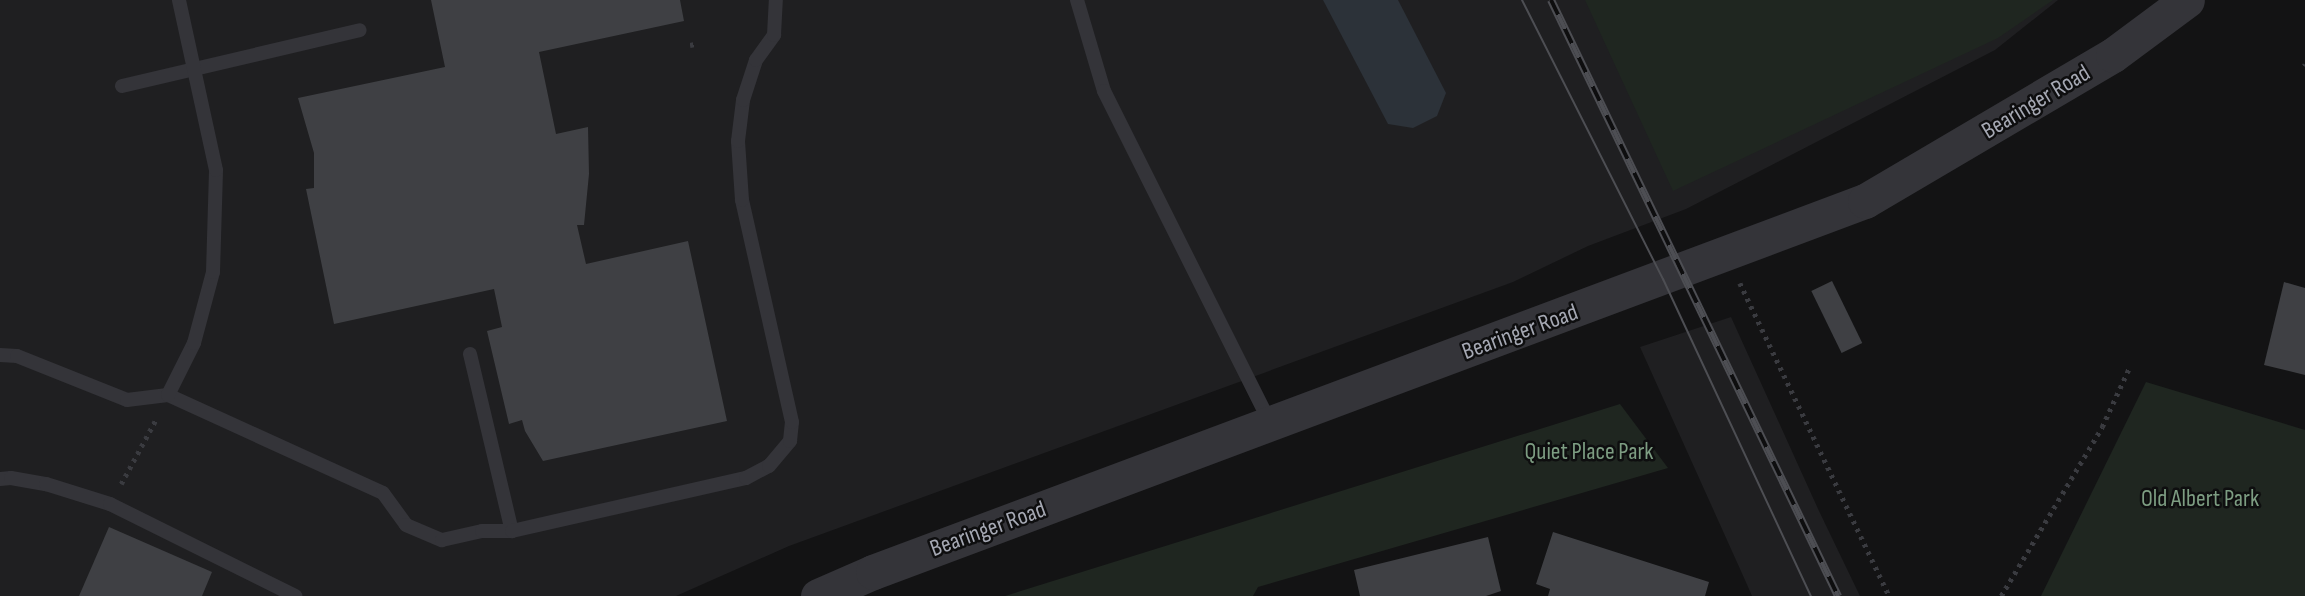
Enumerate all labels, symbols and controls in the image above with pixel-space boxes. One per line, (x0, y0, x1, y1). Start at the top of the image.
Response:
street label: Bearinger Road (1977, 58, 2095, 146)
street label: Bearinger Road (1458, 298, 1582, 366)
park label: Quiet Place Park (1525, 438, 1653, 466)
park label: Old Albert Park (2141, 485, 2259, 513)
street label: Bearinger Road (926, 495, 1050, 563)

